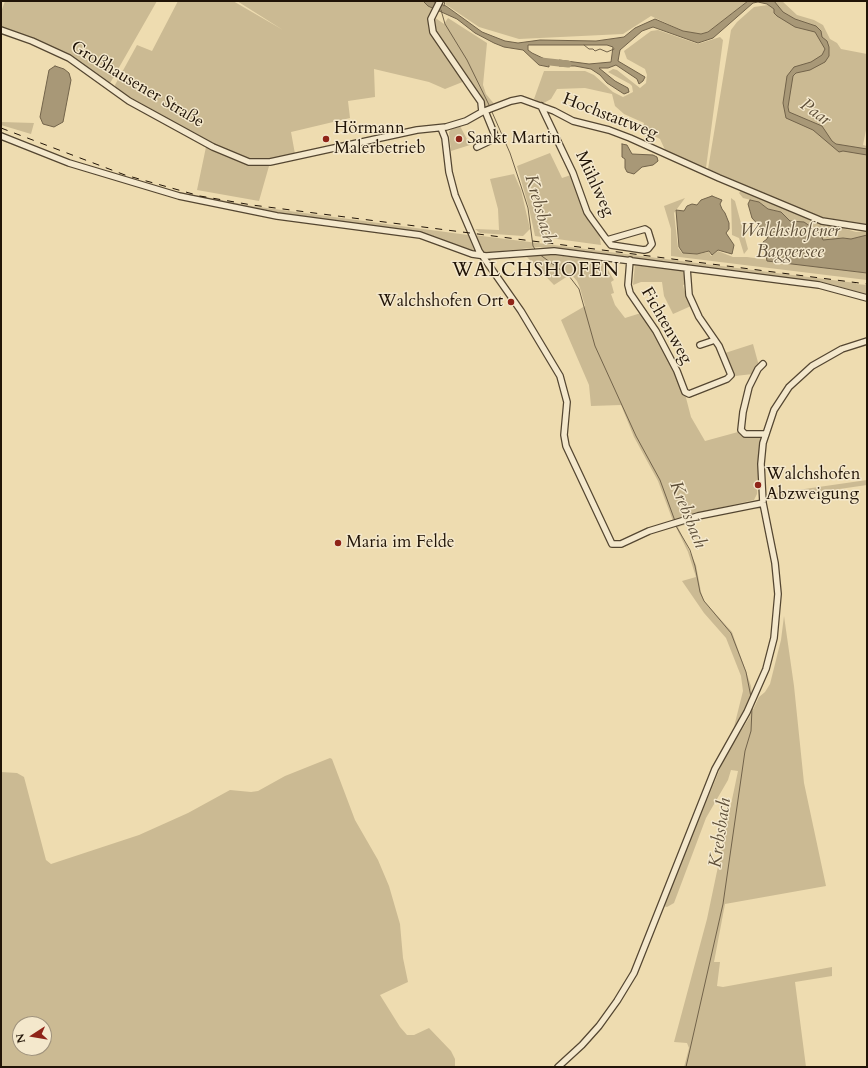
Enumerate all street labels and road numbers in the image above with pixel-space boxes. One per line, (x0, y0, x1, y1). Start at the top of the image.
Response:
street label: Großhausener Straße (67, 37, 207, 133)
street label: Hochstattweg (559, 89, 661, 145)
street label: Mühlweg (570, 148, 618, 220)
street label: Fichtenweg (636, 284, 696, 368)

